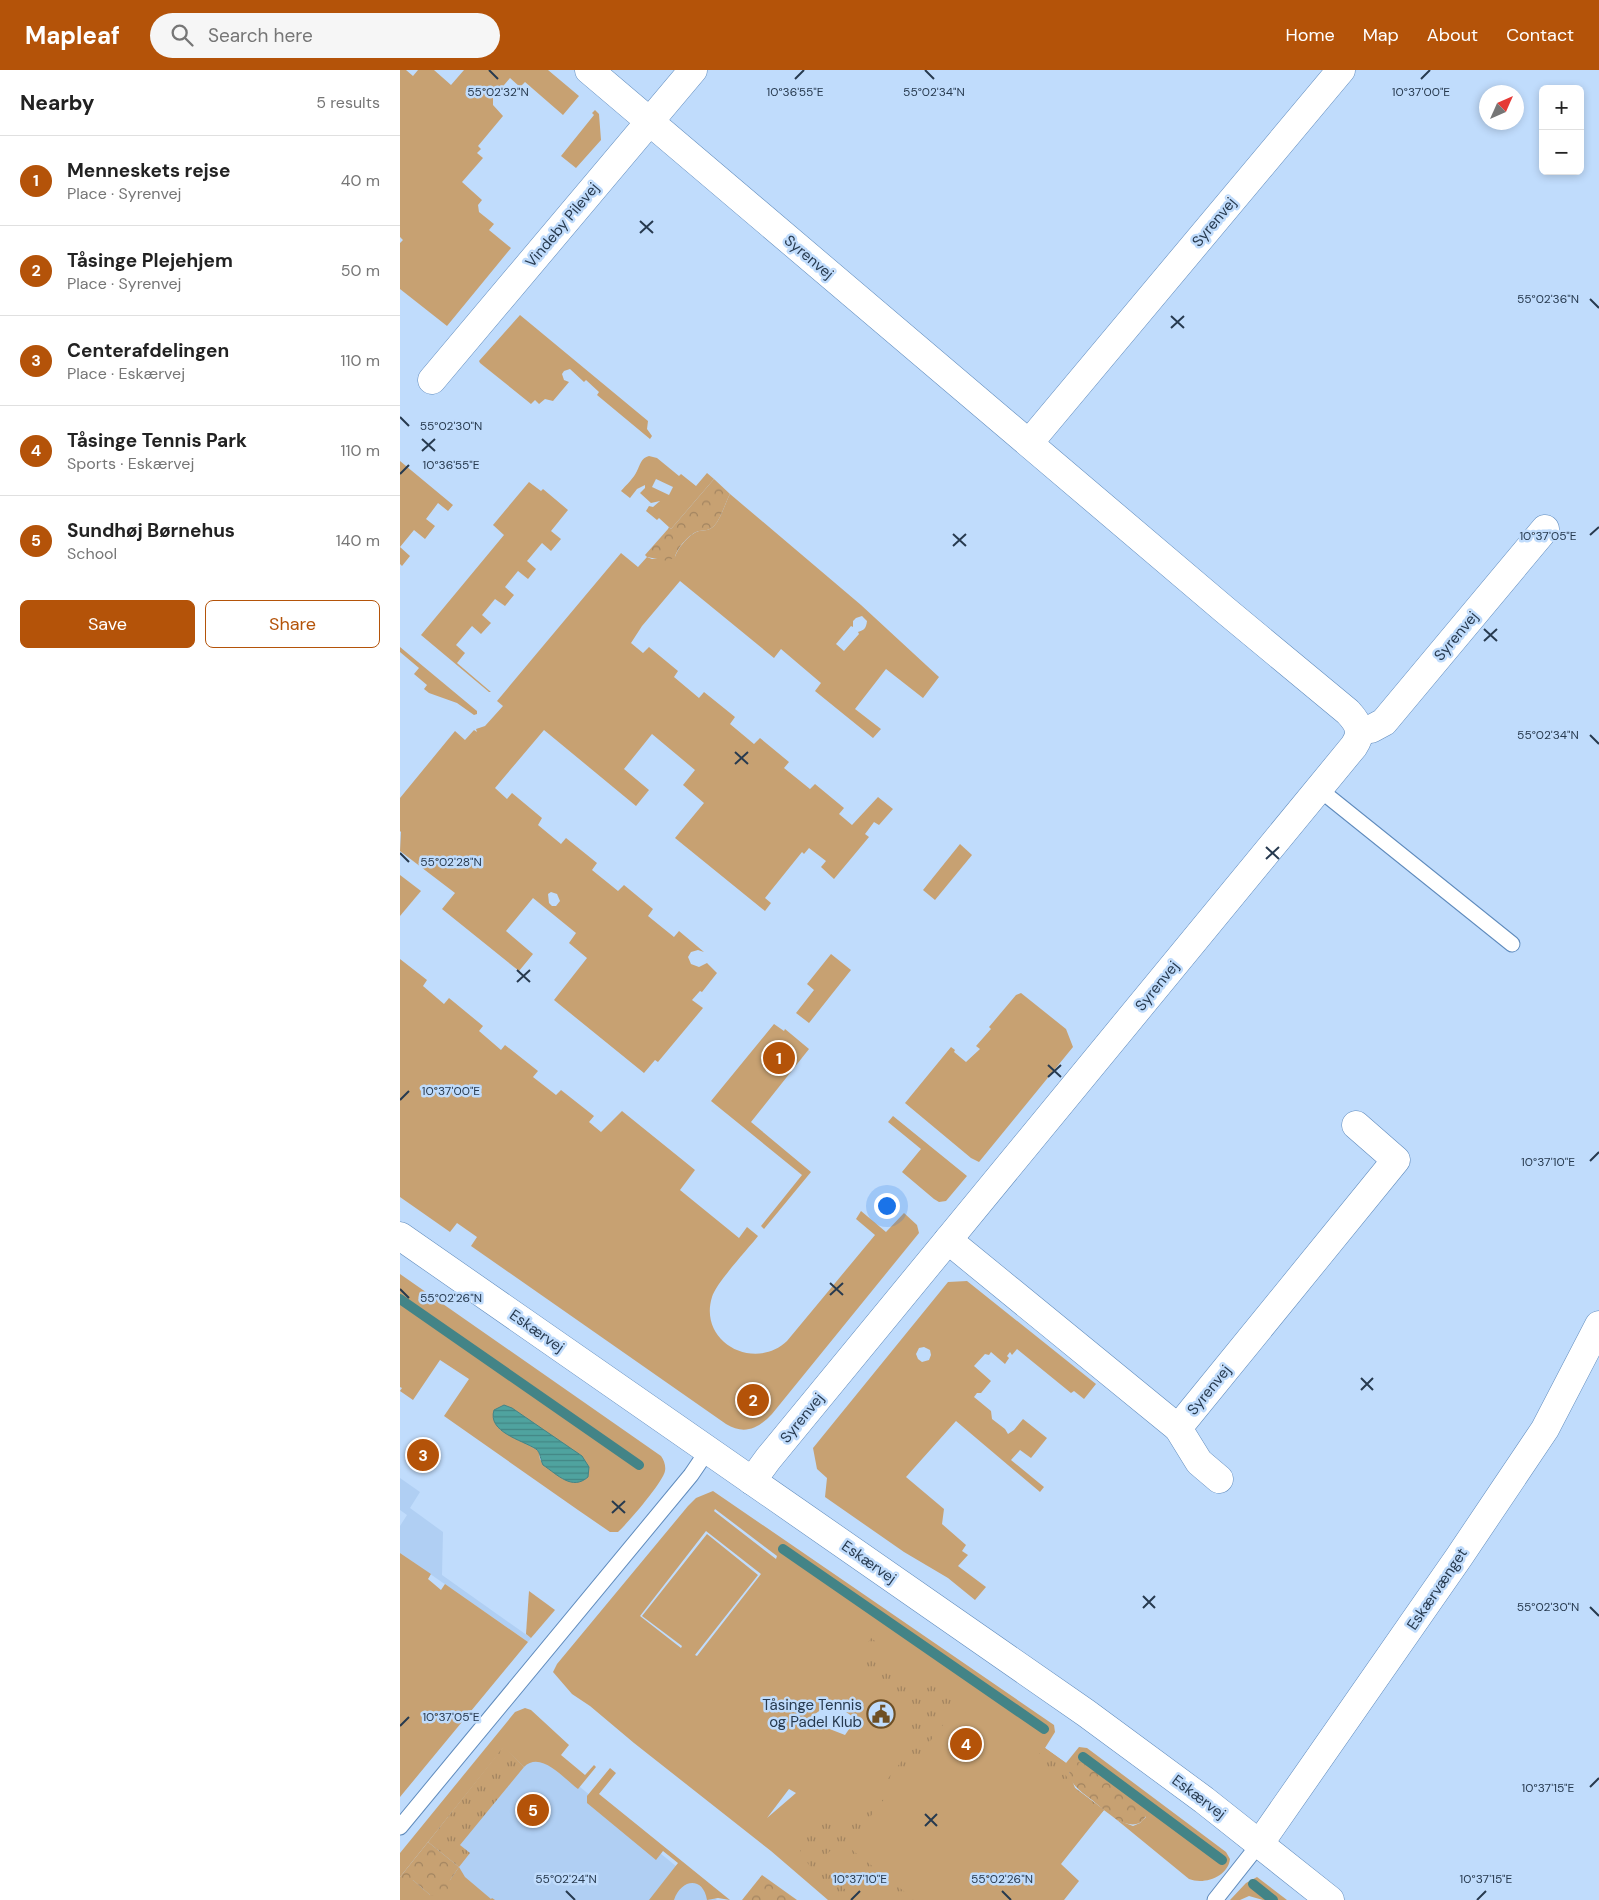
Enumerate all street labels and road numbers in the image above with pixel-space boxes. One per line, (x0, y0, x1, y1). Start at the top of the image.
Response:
street label: Vindeby Pilevej (521, 178, 603, 272)
street label: Syrenvej (1187, 193, 1241, 251)
street label: Syrenvej (780, 230, 838, 284)
street label: Syrenvej (1429, 607, 1483, 665)
street label: Syrenvej (1131, 957, 1183, 1015)
street label: Eskærvej (506, 1305, 568, 1357)
street label: Syrenvej (1183, 1361, 1235, 1419)
street label: Syrenvej (776, 1389, 828, 1447)
street label: Eskærvej (838, 1536, 900, 1588)
street label: Eskærvænget (1402, 1544, 1472, 1634)
street label: Eskærvej (1168, 1770, 1230, 1824)

